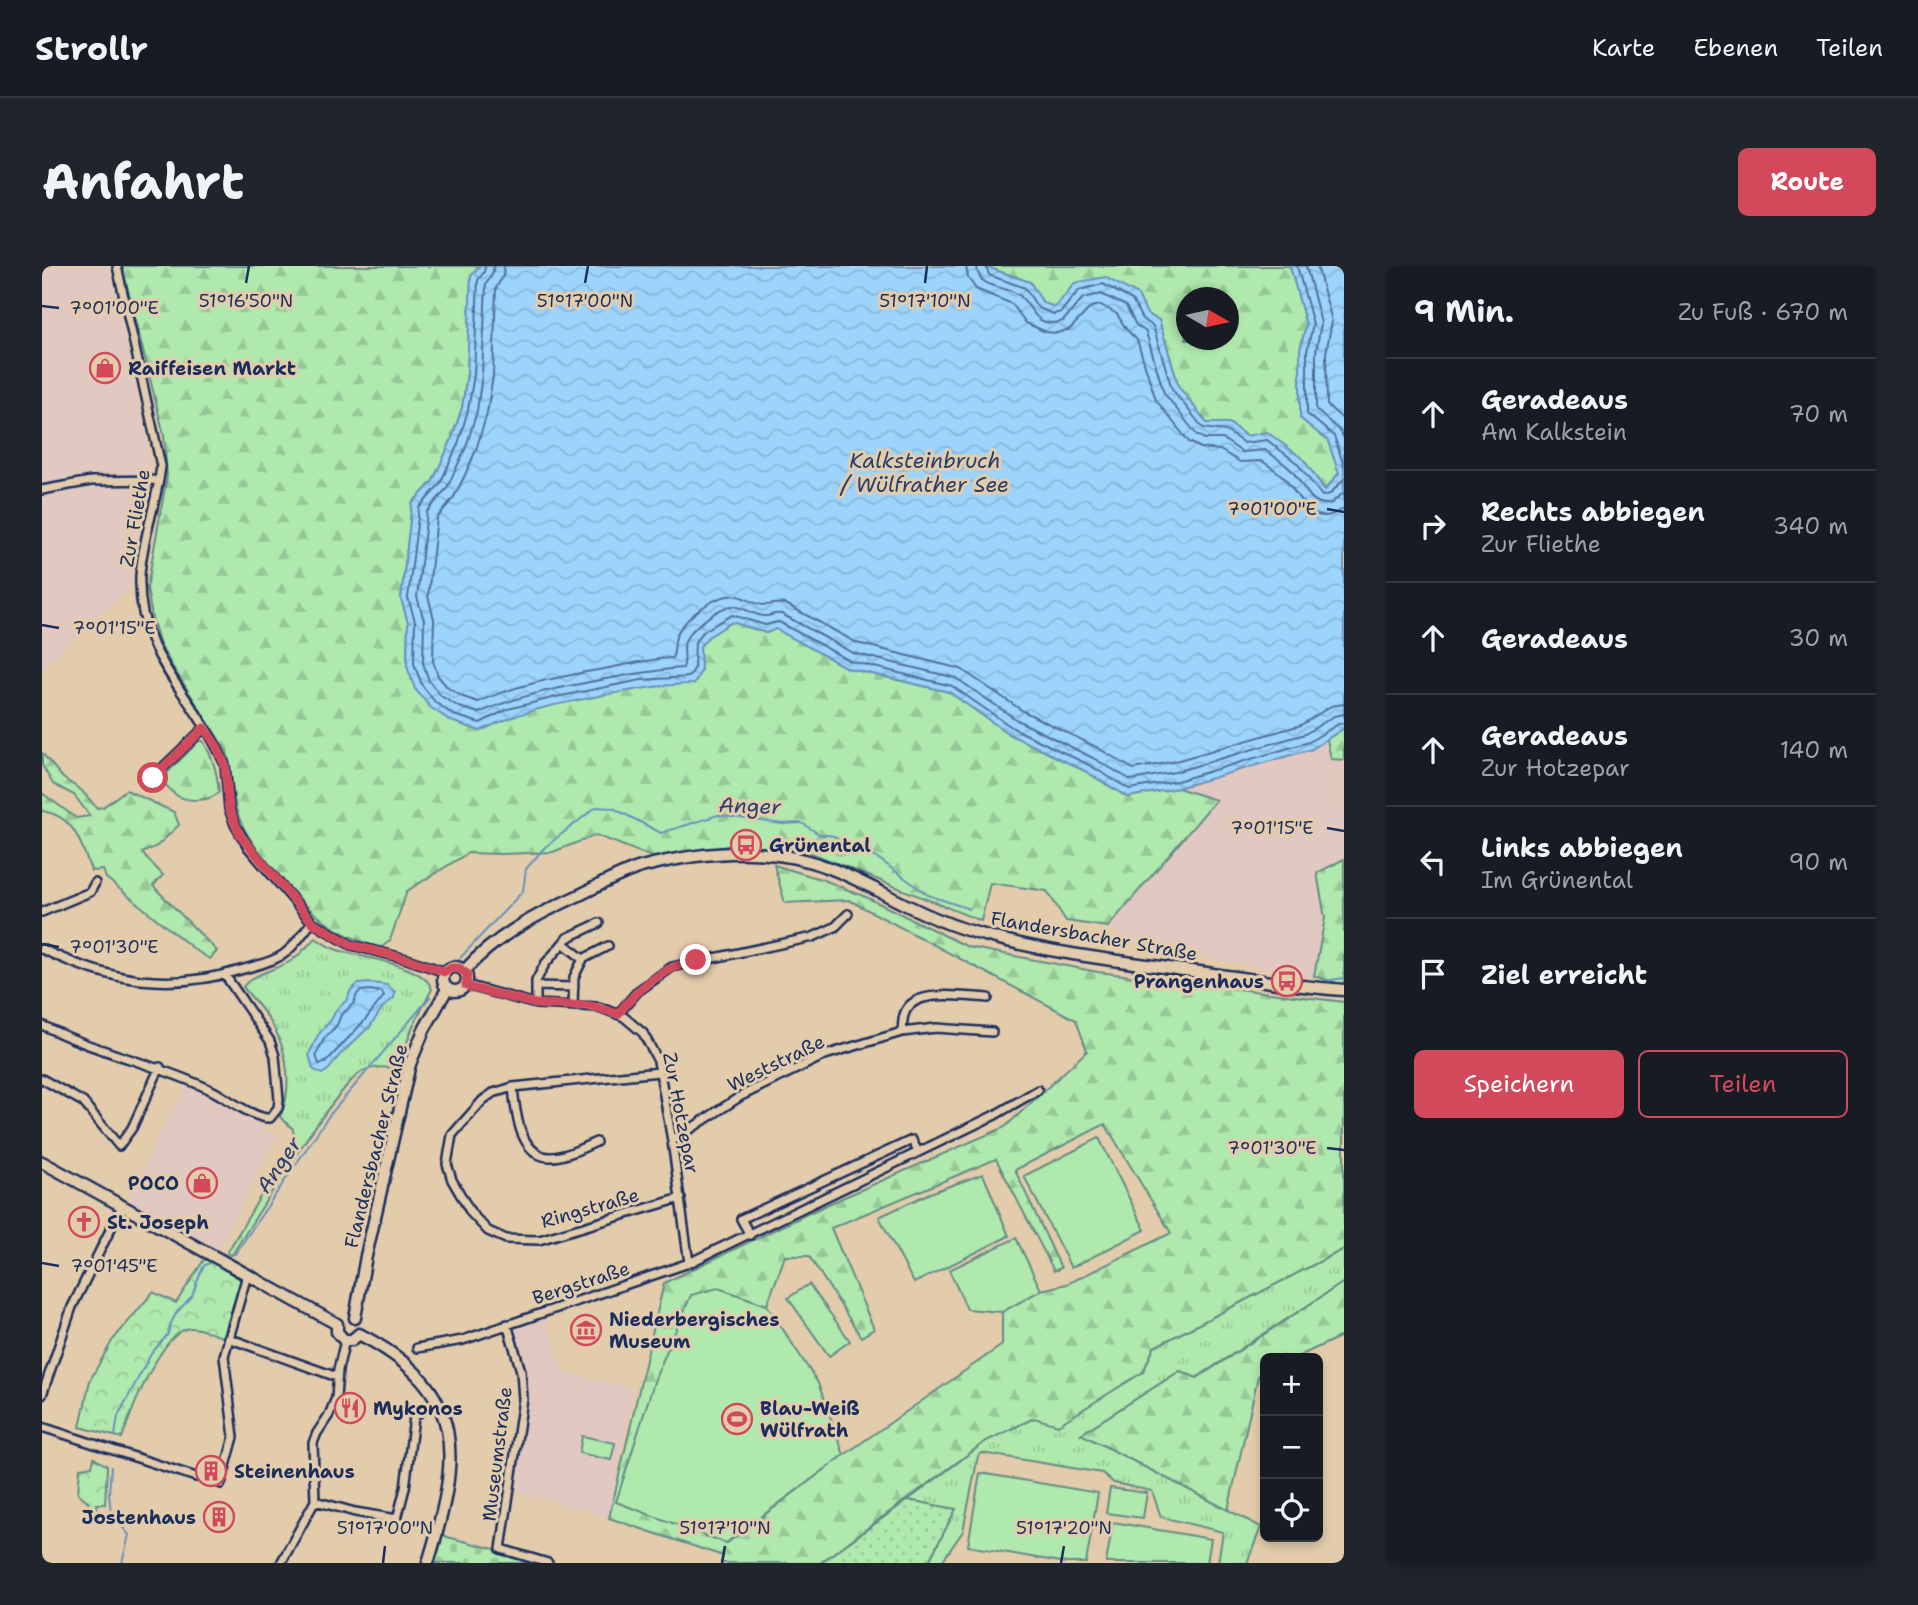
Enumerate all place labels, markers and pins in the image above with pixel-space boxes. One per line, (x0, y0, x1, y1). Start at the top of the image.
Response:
shop icon: Raiffeisen Markt (88, 351, 122, 385)
place label: Raiffeisen Markt (128, 356, 296, 381)
bus stop icon: Grünental (729, 828, 763, 862)
place label: Grünental (769, 833, 871, 858)
bus stop icon: Prangenhaus (1270, 964, 1304, 998)
place label: Prangenhaus (1134, 969, 1264, 994)
shop icon: POCO (185, 1166, 219, 1200)
place label: POCO (128, 1171, 179, 1196)
church icon: St. Joseph (67, 1205, 101, 1239)
place label: St. Joseph (107, 1210, 209, 1235)
place label: Niederbergisches Museum (609, 1307, 780, 1354)
museum icon: Niederbergisches Museum (569, 1313, 603, 1347)
restaurant icon: Mykonos (333, 1391, 367, 1425)
place label: Mykonos (373, 1396, 463, 1421)
place label: Blau-Weiß Wülfrath (760, 1396, 860, 1443)
sports icon: Blau-Weiß Wülfrath (720, 1402, 754, 1436)
building icon: Steinenhaus (194, 1454, 228, 1488)
place label: Steinenhaus (234, 1459, 355, 1484)
building icon: Jostenhaus (202, 1500, 236, 1534)
place label: Jostenhaus (82, 1505, 196, 1530)

